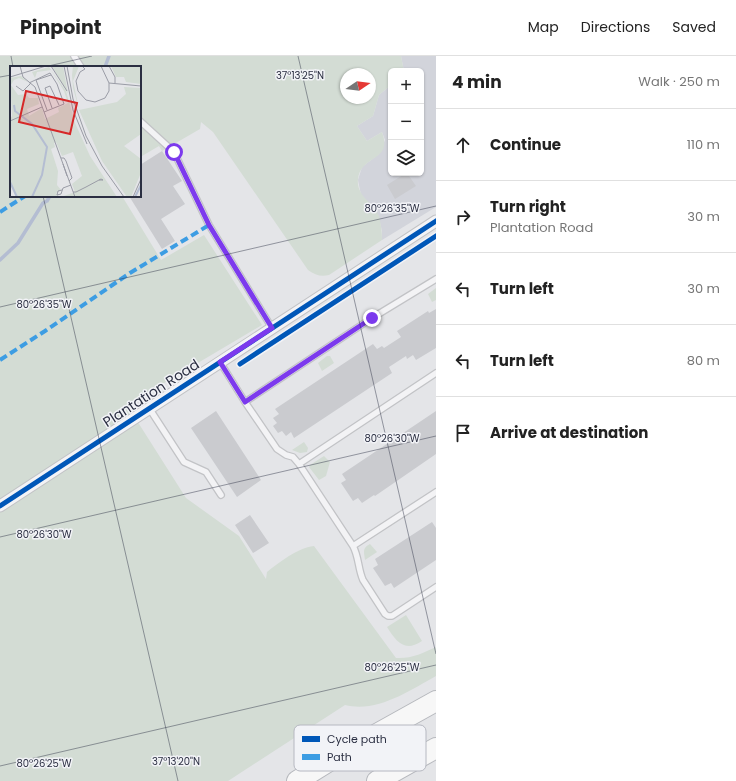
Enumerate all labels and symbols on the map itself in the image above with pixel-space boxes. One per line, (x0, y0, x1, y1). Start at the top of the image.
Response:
inset map (10, 66, 141, 197)
text: 37°13'25"N (276, 68, 324, 83)
north arrow (340, 68, 376, 104)
route start (165, 143, 183, 161)
text: 80°26'35"W (364, 201, 420, 216)
text: 80°26'35"W (16, 297, 72, 312)
route end (363, 309, 381, 327)
street label: Plantation Road (99, 354, 203, 432)
text: 80°26'30"W (364, 431, 420, 446)
text: 80°26'30"W (16, 527, 72, 542)
text: 80°26'25"W (364, 660, 420, 675)
legend (294, 725, 426, 771)
text: Cycle path (327, 731, 387, 747)
text: Path (327, 749, 352, 765)
text: 37°13'20"N (152, 754, 200, 769)
text: 80°26'25"W (16, 756, 72, 771)

